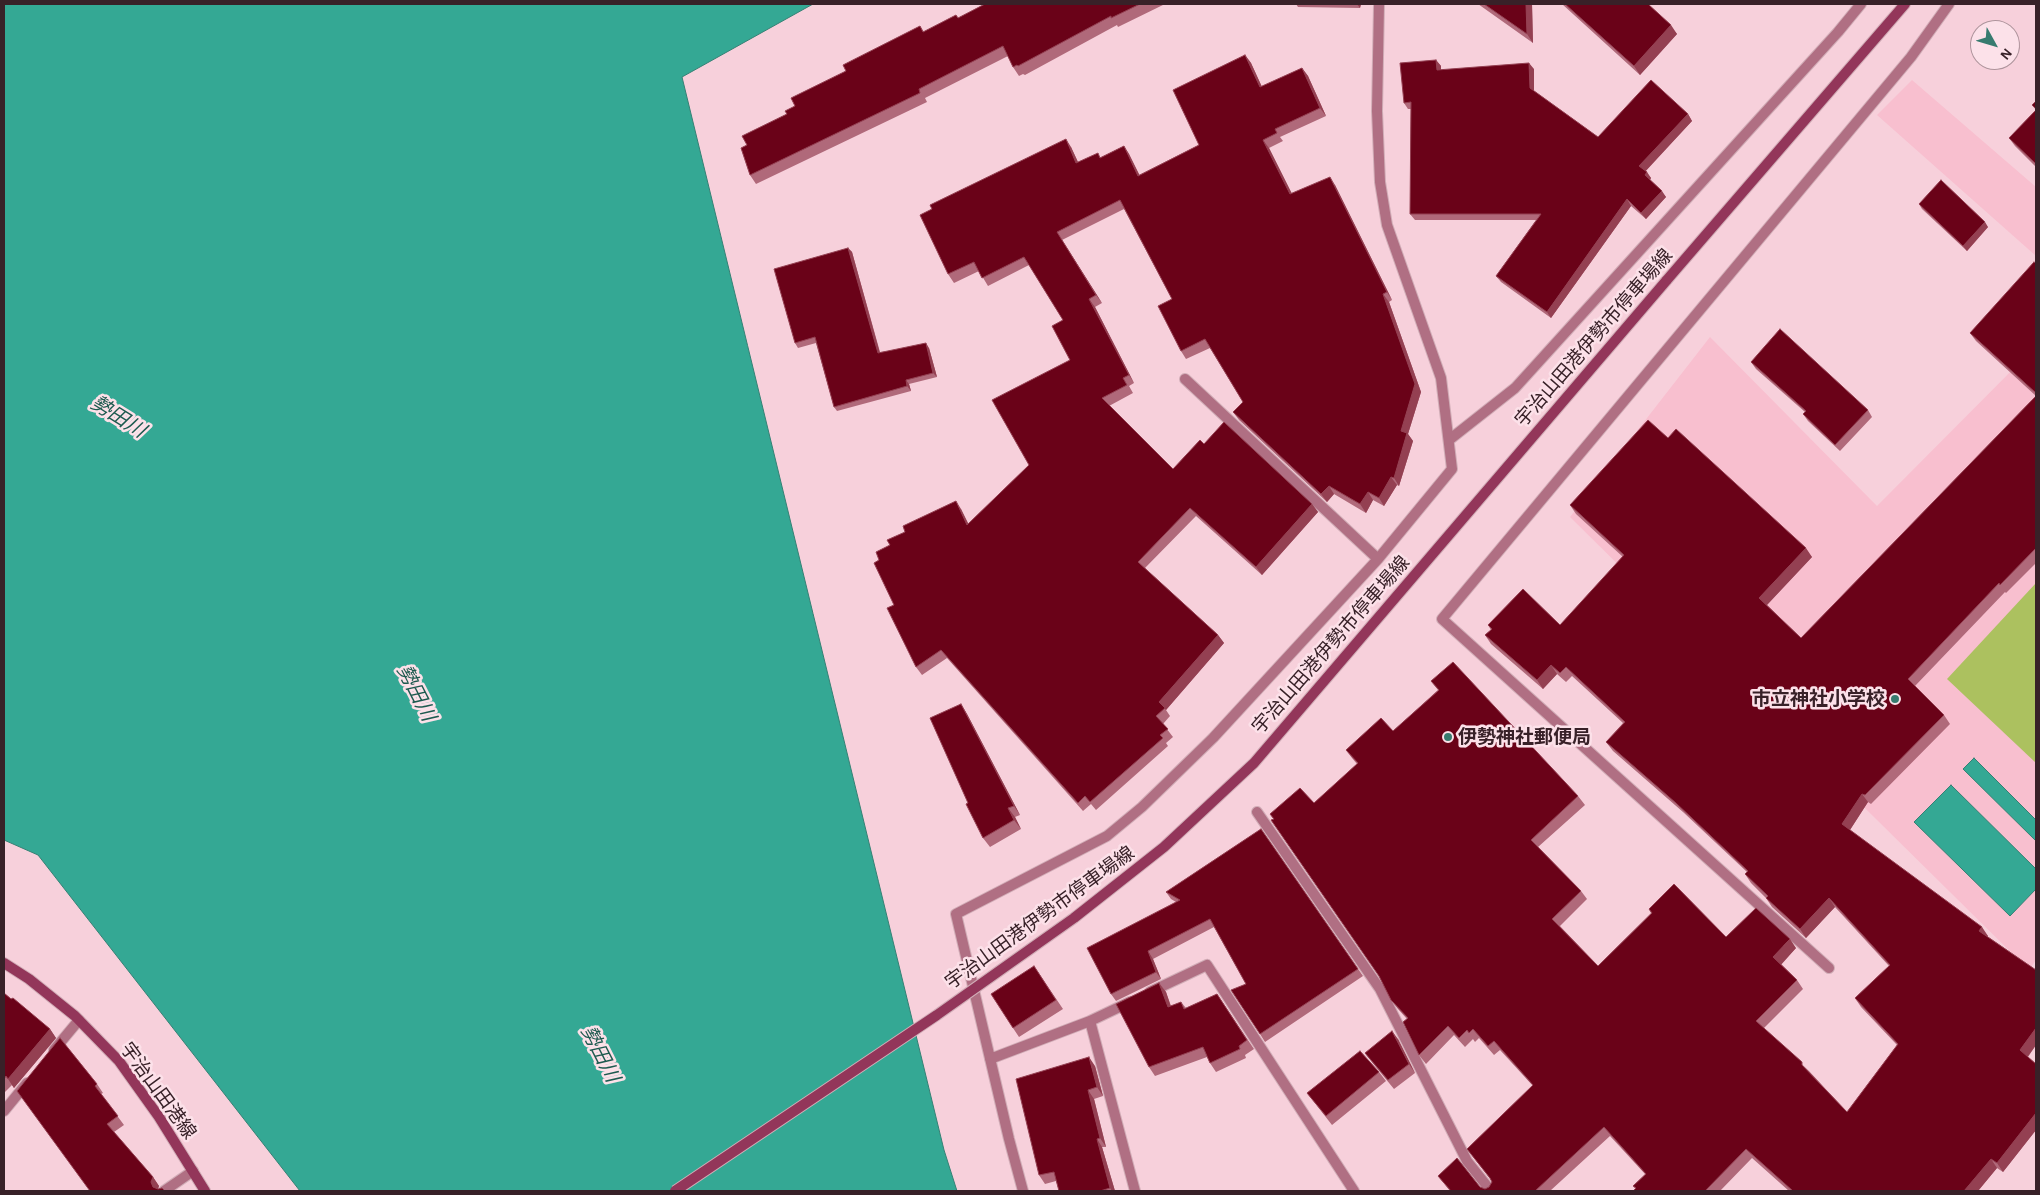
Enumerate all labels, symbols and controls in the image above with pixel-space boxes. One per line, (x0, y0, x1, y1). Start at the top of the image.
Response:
north arrow (1970, 20, 2020, 70)
text: N (1997, 46, 2014, 62)
street label: 宇治山田港伊勢市停車場線 (1511, 244, 1677, 432)
water label: 勢田川 (86, 391, 150, 443)
street label: 宇治山田港伊勢市停車場線 (1248, 551, 1414, 739)
water label: 勢田川 (392, 661, 440, 725)
place label: 市立神社小学校 (1752, 688, 1885, 710)
marker: 市立神社小学校 (1889, 693, 1901, 705)
place label: 伊勢神社郵便局 (1458, 726, 1591, 748)
marker: 伊勢神社郵便局 (1442, 731, 1454, 743)
street label: 宇治山田港伊勢市停車場線 (941, 842, 1139, 994)
water label: 勢田川 (576, 1022, 624, 1086)
street label: 宇治山田港線 (115, 1038, 201, 1144)

